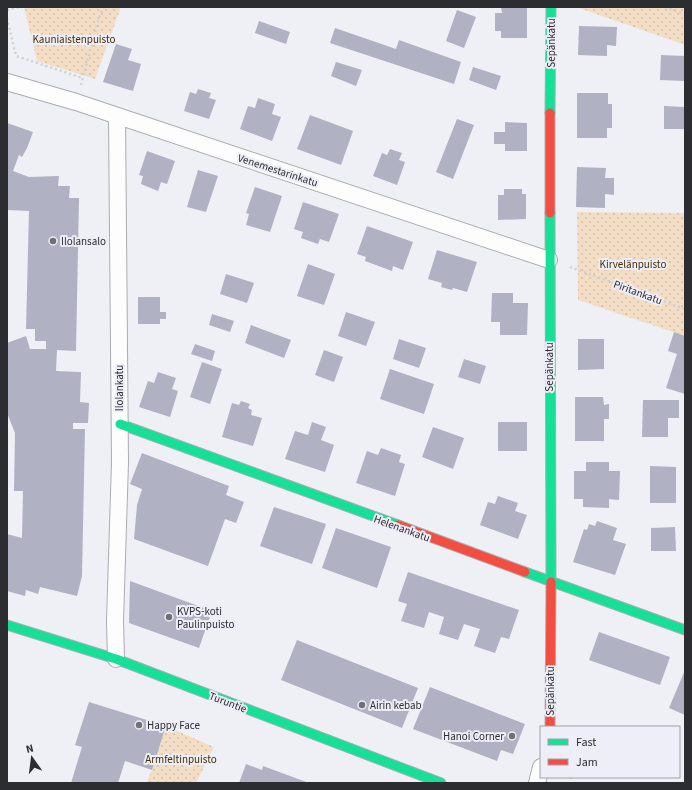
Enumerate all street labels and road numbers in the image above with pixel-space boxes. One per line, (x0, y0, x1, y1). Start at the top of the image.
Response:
street label: Sepänkatu (544, 18, 559, 68)
street label: Venemestarinkatu (236, 150, 320, 190)
street label: Piritankatu (611, 277, 664, 308)
street label: Sepänkatu (542, 342, 557, 392)
street label: Ilolankatu (112, 365, 127, 411)
street label: Helenankatu (372, 511, 432, 546)
street label: Sepänkatu (543, 666, 558, 716)
street label: Turuntie (207, 688, 249, 717)

